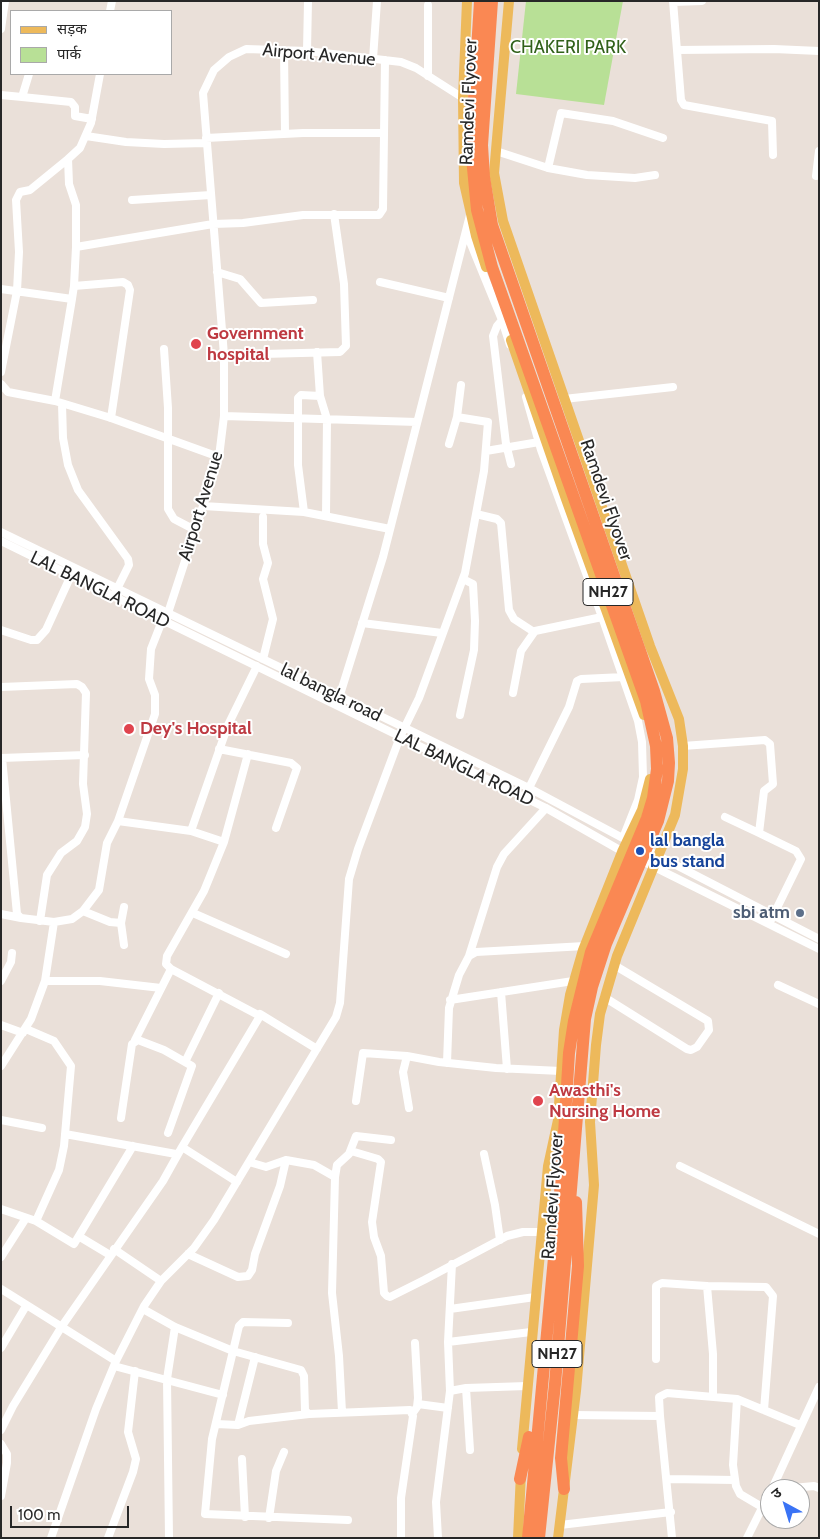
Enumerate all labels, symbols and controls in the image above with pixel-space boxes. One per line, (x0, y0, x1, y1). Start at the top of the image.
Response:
legend (10, 10, 172, 75)
text: सड़क (57, 20, 87, 38)
park label: CHAKERI PARK (510, 37, 626, 59)
street label: Ramdevi Flyover (456, 38, 482, 166)
street label: Airport Avenue (262, 39, 376, 71)
text: पार्क (57, 45, 81, 63)
place label: Government hospital (207, 323, 304, 366)
marker: Government hospital (189, 337, 203, 351)
street label: Ramdevi Flyover (575, 437, 637, 563)
street label: Airport Avenue (174, 449, 228, 563)
street label: LAL BANGLA ROAD (27, 547, 173, 633)
road number: NH27 (583, 578, 633, 606)
street label: lal bangla road (277, 659, 385, 727)
place label: Dey's Hospital (140, 718, 252, 740)
marker: Dey's Hospital (122, 722, 136, 736)
street label: LAL BANGLA ROAD (391, 725, 537, 811)
place label: lal bangla bus stand (650, 830, 725, 872)
marker: lal bangla bus stand (634, 845, 646, 857)
place label: sbi atm (733, 902, 790, 924)
marker: sbi atm (794, 907, 806, 919)
place label: Awasthi's Nursing Home (549, 1080, 660, 1122)
marker: Awasthi's Nursing Home (531, 1094, 545, 1108)
street label: Ramdevi Flyover (538, 1132, 568, 1260)
road number: NH27 (532, 1340, 582, 1368)
north arrow (760, 1479, 810, 1529)
text: उ (767, 1484, 785, 1503)
scale bar (12, 1496, 131, 1528)
text: 100 m (18, 1506, 60, 1524)

